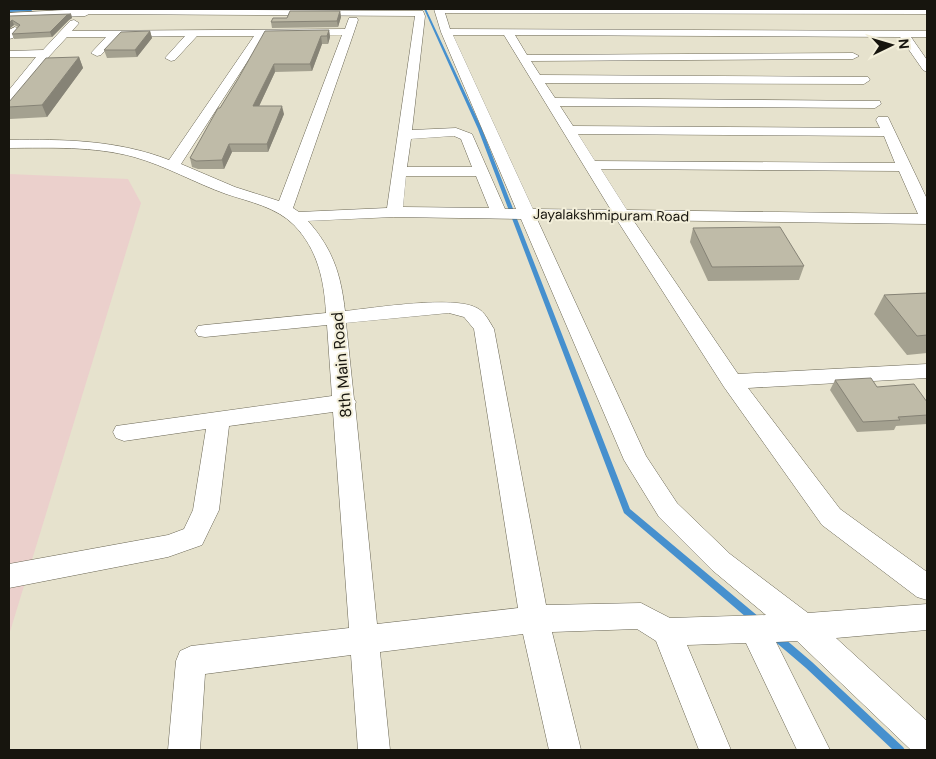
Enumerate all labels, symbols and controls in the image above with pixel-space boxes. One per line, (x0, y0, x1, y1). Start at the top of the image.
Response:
north arrow (866, 20, 916, 70)
text: N (895, 38, 913, 50)
street label: Jayalakshmipuram Road (533, 205, 689, 225)
street label: 8th Main Road (326, 311, 357, 419)

